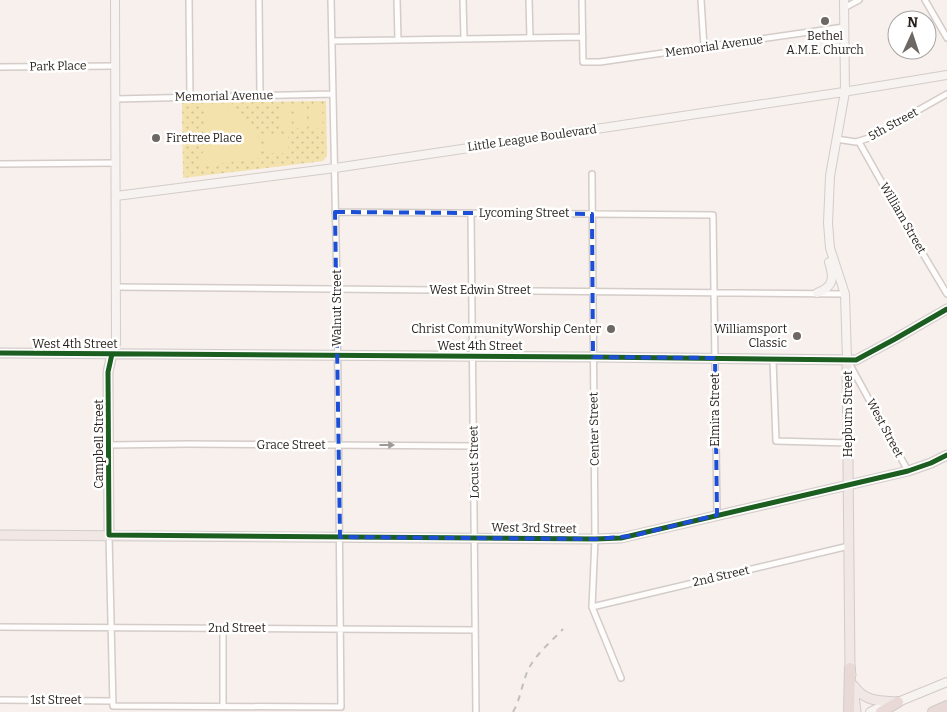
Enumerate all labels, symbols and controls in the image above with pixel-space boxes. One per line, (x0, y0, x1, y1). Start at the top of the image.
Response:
north arrow (887, 10, 937, 60)
text: N (907, 14, 919, 31)
marker: Bethel A.M.E. Church (819, 15, 831, 27)
place label: Bethel A.M.E. Church (786, 29, 864, 57)
street label: Memorial Avenue (664, 32, 764, 60)
street label: Park Place (29, 59, 87, 73)
street label: Memorial Avenue (175, 88, 273, 104)
street label: 5th Street (866, 104, 921, 143)
street label: Little League Boulevard (467, 122, 597, 154)
place label: Firetree Place (166, 131, 242, 145)
marker: Firetree Place (150, 132, 162, 144)
street label: William Street (877, 180, 929, 257)
street label: Lycoming Street (479, 206, 570, 220)
street label: Walnut Street (330, 269, 344, 346)
street label: West Edwin Street (429, 283, 531, 297)
place label: Christ CommunityWorship Center (411, 322, 602, 336)
place label: Williamsport Classic (714, 322, 788, 350)
marker: Christ CommunityWorship Center (605, 323, 617, 335)
marker: Williamsport Classic (791, 330, 803, 342)
street label: West 4th Street (32, 337, 118, 351)
street label: West 4th Street (437, 339, 523, 353)
street label: Hepburn Street (841, 370, 855, 457)
street label: Elmira Street (708, 372, 722, 447)
street label: Center Street (586, 391, 602, 466)
street label: West Street (864, 396, 907, 460)
street label: Campbell Street (92, 399, 106, 489)
street label: Locust Street (466, 425, 482, 499)
street label: Grace Street (256, 438, 326, 452)
one-way arrow (379, 441, 395, 449)
street label: West 3rd Street (491, 520, 578, 536)
street label: 2nd Street (691, 563, 751, 589)
street label: 2nd Street (208, 621, 266, 635)
street label: 1st Street (30, 693, 82, 707)

